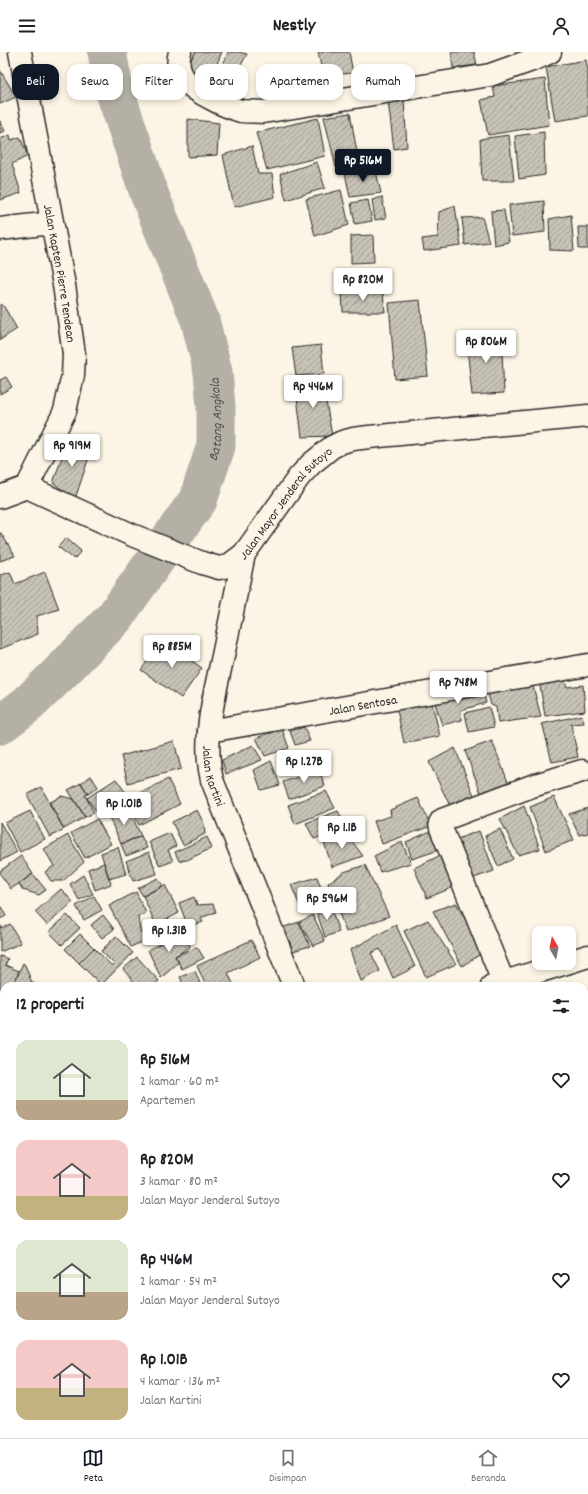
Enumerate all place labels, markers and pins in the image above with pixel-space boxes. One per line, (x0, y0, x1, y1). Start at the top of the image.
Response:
pin: Rp 516M (326, 149, 400, 183)
pin: Rp 820M (326, 268, 400, 302)
pin: Rp 806M (449, 330, 523, 364)
pin: Rp 446M (276, 375, 350, 409)
pin: Rp 919M (35, 434, 109, 468)
pin: Rp 885M (135, 635, 209, 669)
pin: Rp 748M (421, 671, 495, 705)
pin: Rp 1.27B (263, 750, 345, 784)
pin: Rp 1.01B (83, 792, 165, 826)
pin: Rp 1.1B (305, 816, 379, 850)
pin: Rp 596M (290, 887, 364, 921)
pin: Rp 1.31B (128, 919, 210, 953)

